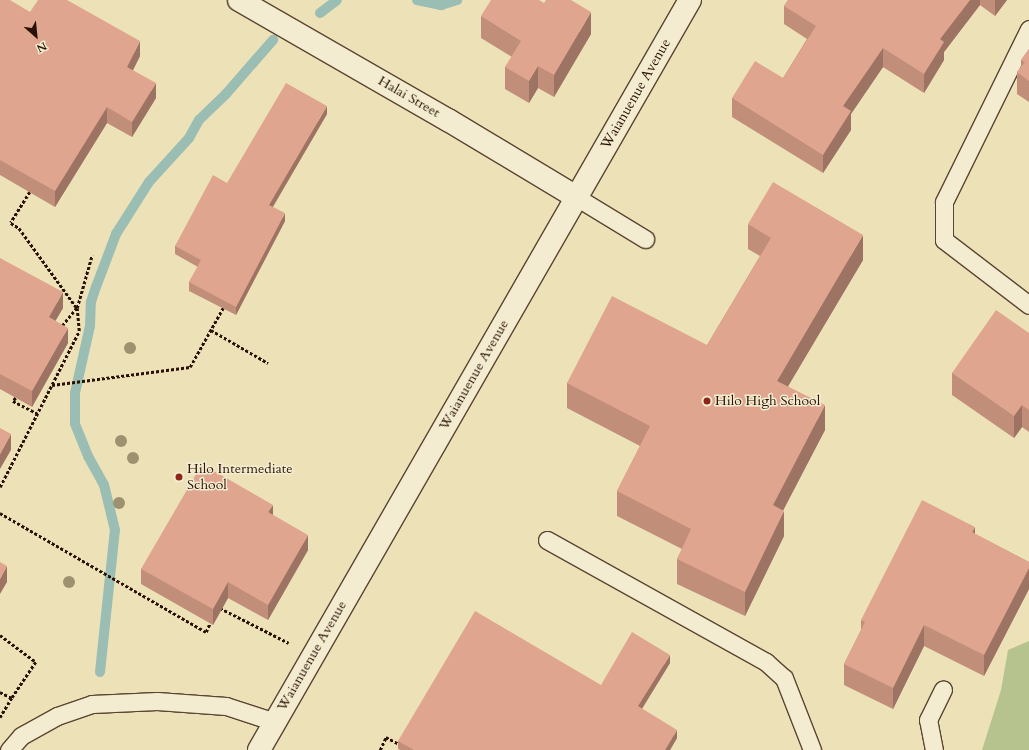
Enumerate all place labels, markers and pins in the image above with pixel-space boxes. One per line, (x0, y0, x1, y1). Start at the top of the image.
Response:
place label: Hilo High School (715, 393, 820, 409)
marker: Hilo High School (702, 396, 712, 406)
place label: Hilo Intermediate School (187, 461, 293, 494)
marker: Hilo Intermediate School (174, 472, 184, 482)

